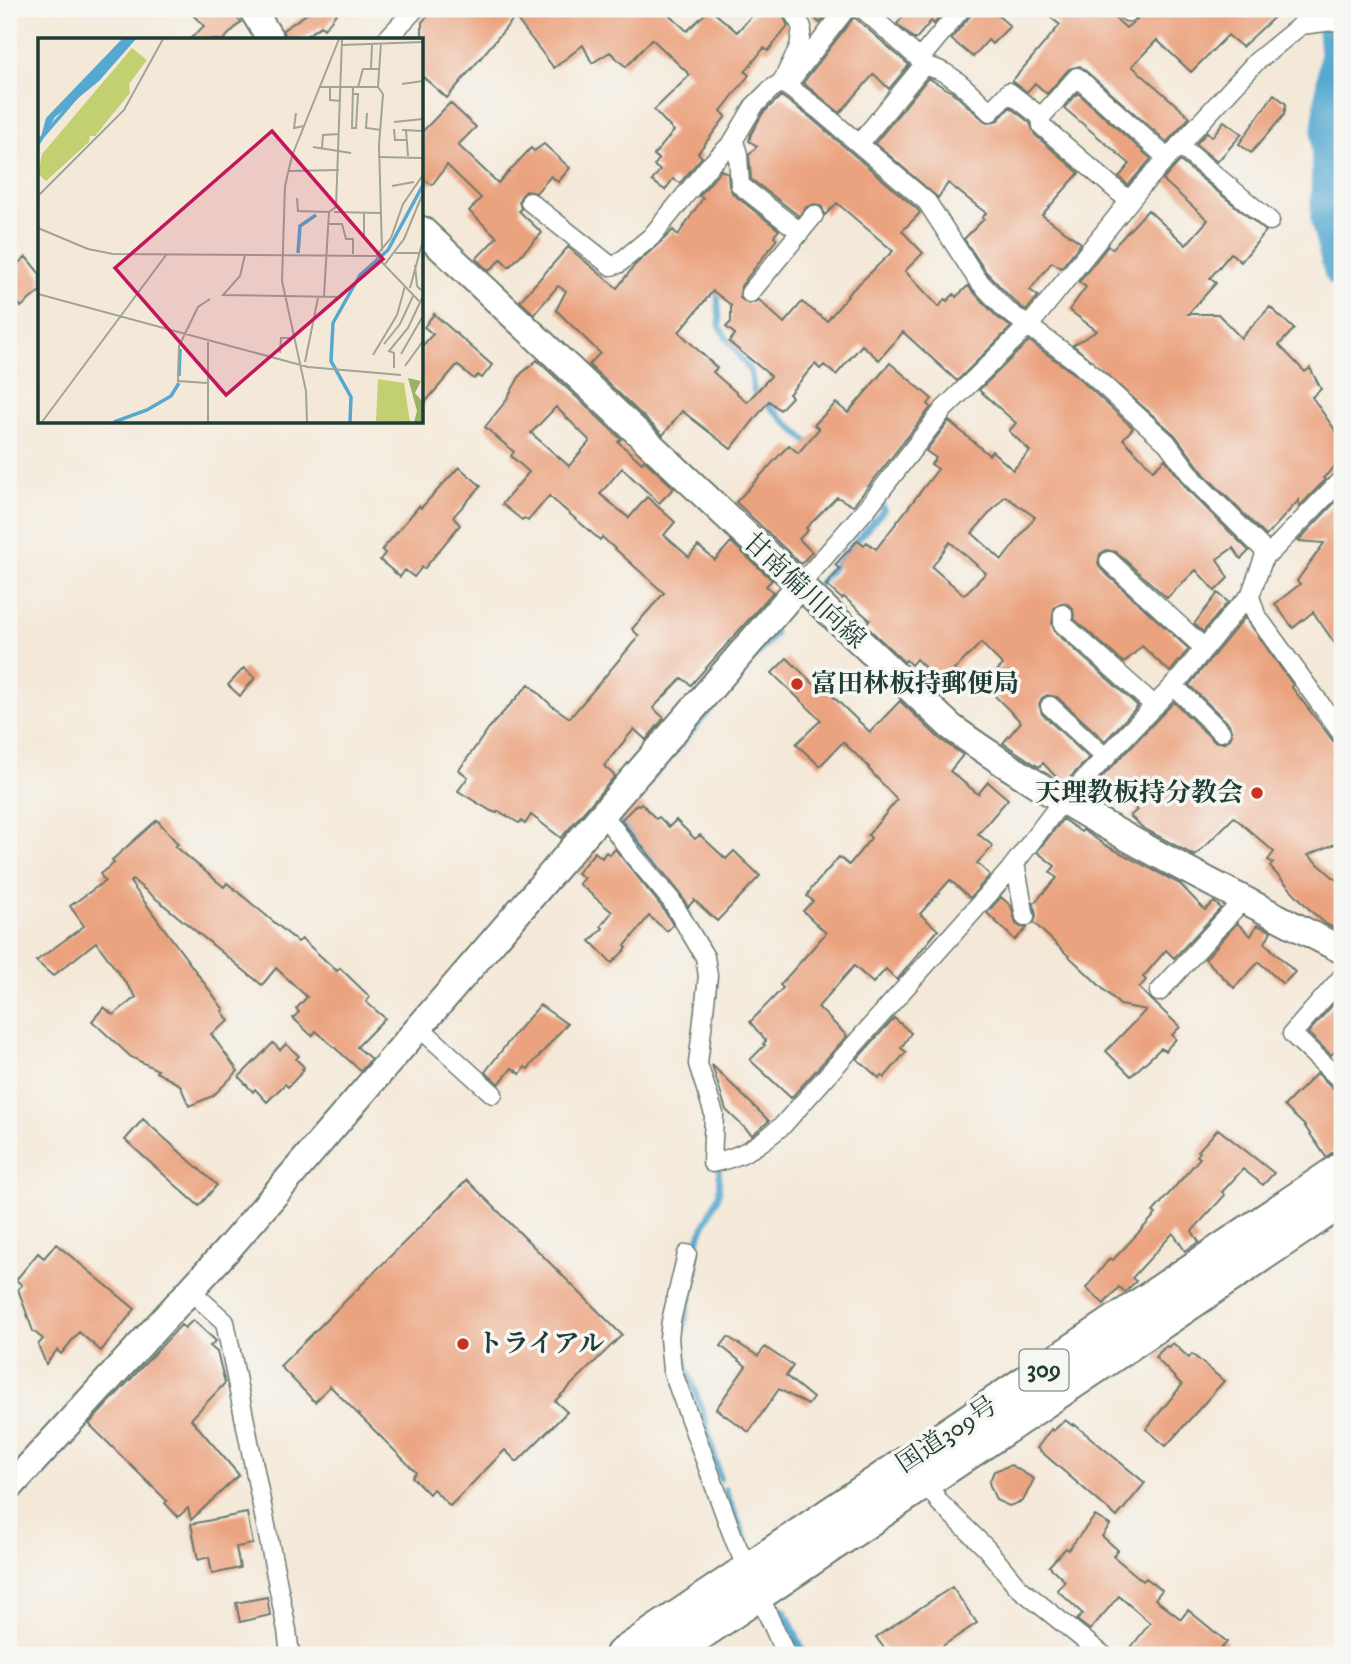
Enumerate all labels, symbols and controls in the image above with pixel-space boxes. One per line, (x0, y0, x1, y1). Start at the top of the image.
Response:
inset map (38, 38, 424, 424)
street label: 甘南備川向線 (736, 526, 872, 656)
place label: 富田林板持郵便局 (811, 668, 1019, 701)
marker: 富田林板持郵便局 (789, 676, 805, 692)
place label: 天理教板持分教会 (1035, 777, 1243, 810)
marker: 天理教板持分教会 (1249, 785, 1265, 801)
place label: トライアル (477, 1328, 604, 1361)
marker: トライアル (455, 1336, 471, 1352)
road number: 309 (1020, 1350, 1068, 1390)
street label: 国道309号 (890, 1389, 1004, 1481)

